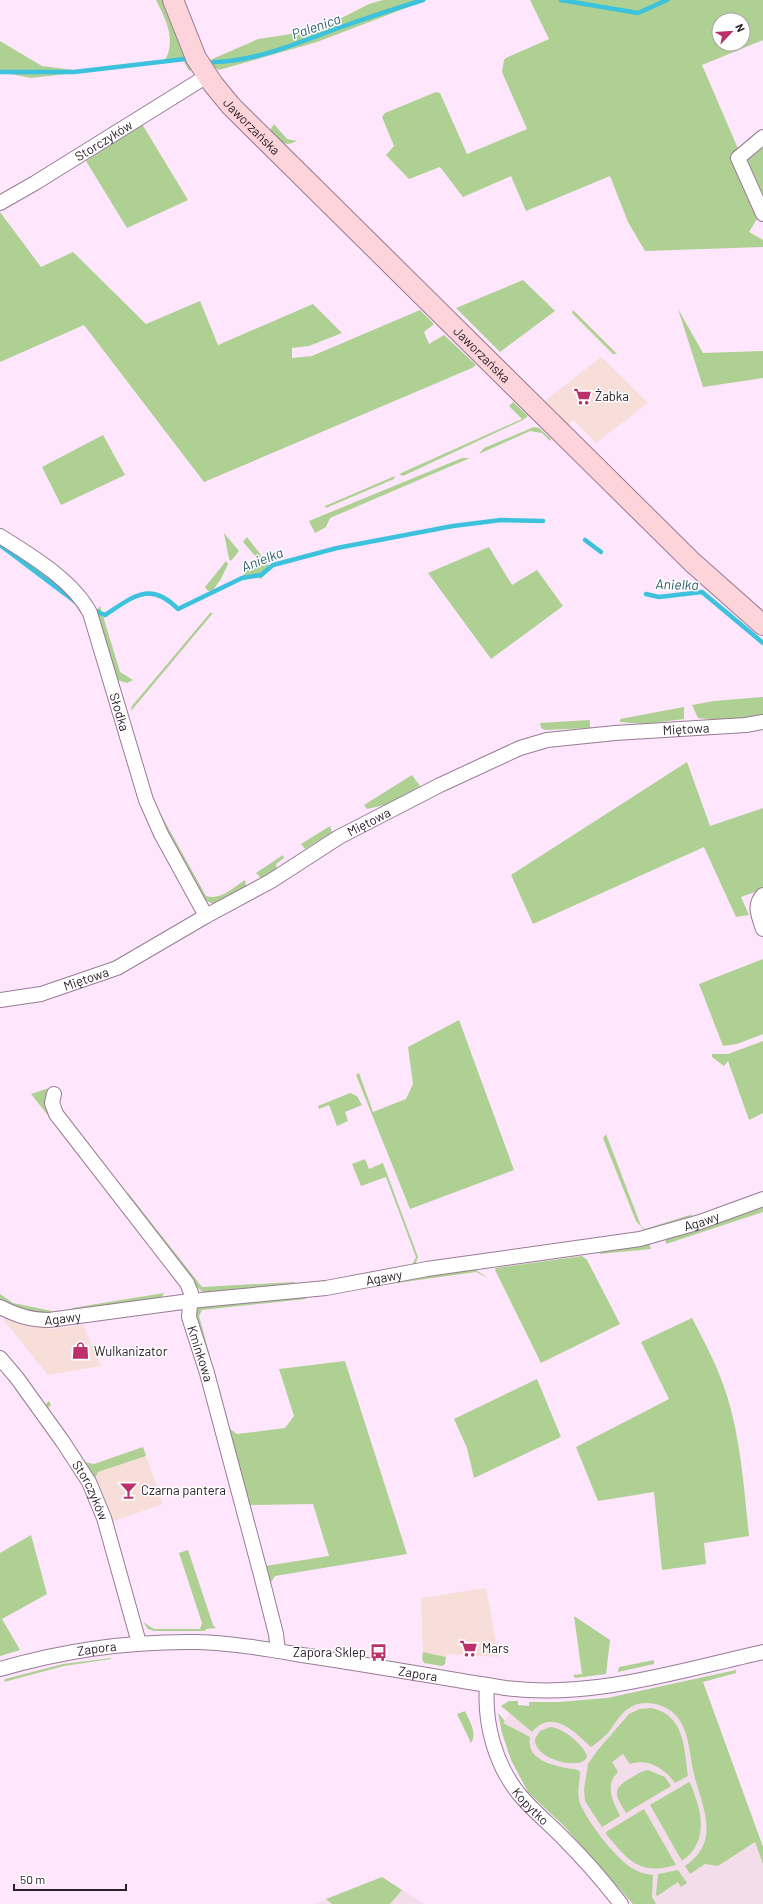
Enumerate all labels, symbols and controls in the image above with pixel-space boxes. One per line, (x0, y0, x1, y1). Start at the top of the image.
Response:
water label: Palenica (289, 10, 343, 42)
north arrow (711, 12, 751, 52)
text: N (733, 21, 748, 34)
street label: Jaworzańska (220, 95, 284, 158)
street label: Storczyków (72, 116, 135, 164)
street label: Jaworzańska (450, 323, 514, 386)
supermarket icon: Żabka (572, 386, 592, 406)
place label: Żabka (595, 388, 629, 404)
water label: Anielka (239, 543, 285, 575)
water label: Anielka (655, 575, 699, 593)
street label: Słodka (106, 691, 133, 733)
street label: Miętowa (662, 719, 710, 738)
street label: Miętowa (344, 804, 393, 840)
street label: Miętowa (61, 963, 111, 994)
street label: Agawy (682, 1208, 721, 1234)
street label: Agawy (364, 1266, 403, 1288)
street label: Agawy (44, 1308, 82, 1328)
street label: Kminkowa (184, 1323, 217, 1383)
shop icon: Wulkanizator (71, 1341, 91, 1361)
place label: Wulkanizator (94, 1343, 168, 1359)
street label: Storczyków (69, 1457, 112, 1523)
bar icon: Czarna pantera (118, 1480, 138, 1500)
place label: Czarna pantera (141, 1482, 226, 1498)
street label: Zapora (76, 1638, 117, 1659)
supermarket icon: Mars (459, 1638, 479, 1658)
place label: Mars (482, 1640, 509, 1656)
bus stop icon: Zapora Sklep (369, 1642, 389, 1662)
place label: Zapora Sklep (293, 1644, 366, 1660)
street label: Zapora (397, 1662, 439, 1685)
street label: Kopytko (509, 1784, 552, 1828)
scale bar (14, 1866, 126, 1892)
text: 50 m (20, 1872, 45, 1886)

